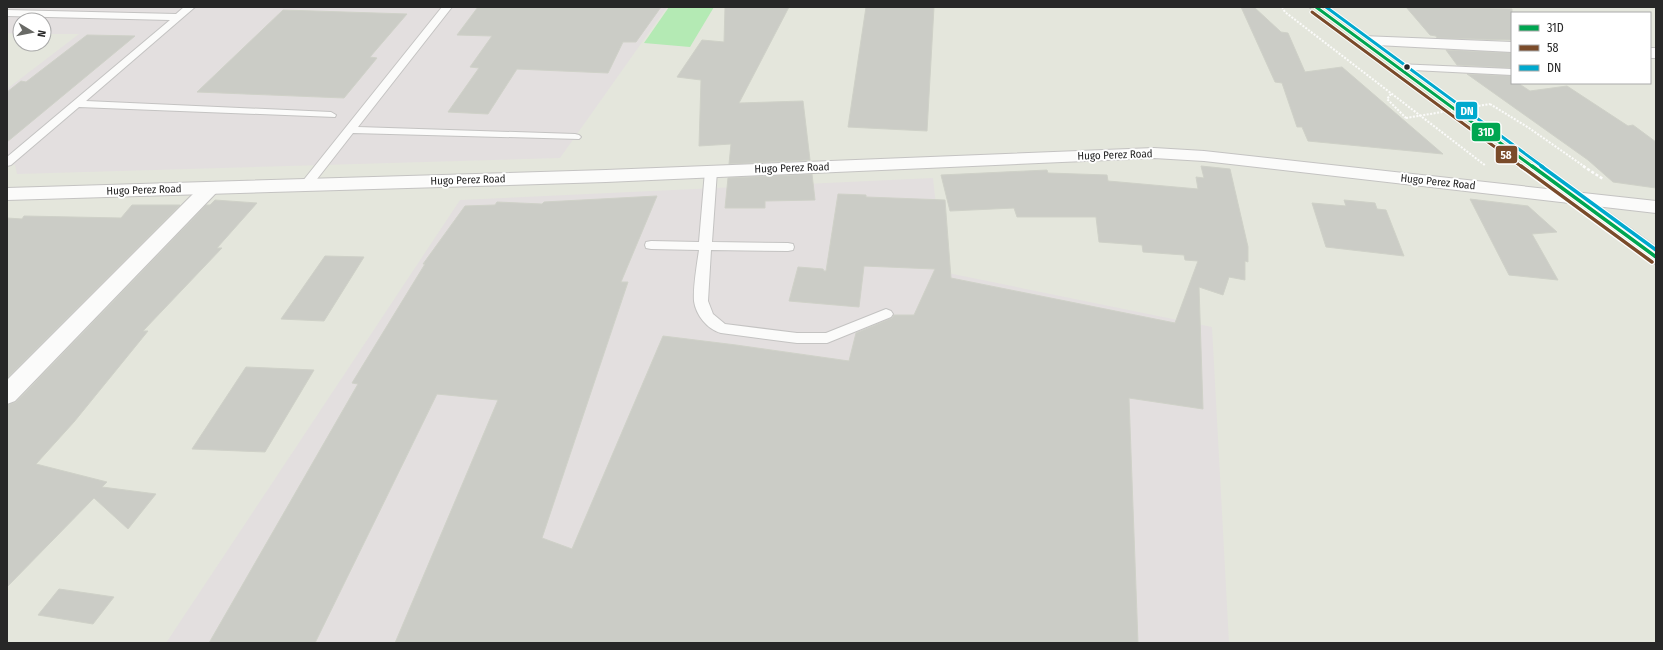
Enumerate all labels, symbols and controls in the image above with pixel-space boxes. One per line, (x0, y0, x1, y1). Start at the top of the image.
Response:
north arrow (12, 12, 52, 52)
legend (1511, 12, 1651, 84)
text: 31D (1547, 21, 1564, 35)
text: N (34, 29, 48, 38)
text: 58 (1547, 41, 1559, 55)
text: DN (1547, 61, 1561, 75)
unlabelled marker (1402, 62, 1412, 72)
line badge: DN (1455, 101, 1478, 120)
text: DN (1460, 105, 1474, 118)
line badge: 31D (1471, 122, 1501, 142)
text: 31D (1477, 126, 1495, 139)
line badge: 58 (1495, 145, 1518, 164)
street label: Hugo Perez Road (1077, 147, 1153, 163)
text: 58 (1500, 149, 1512, 162)
street label: Hugo Perez Road (754, 160, 830, 176)
street label: Hugo Perez Road (430, 172, 506, 188)
street label: Hugo Perez Road (1400, 172, 1476, 192)
street label: Hugo Perez Road (106, 182, 182, 198)

